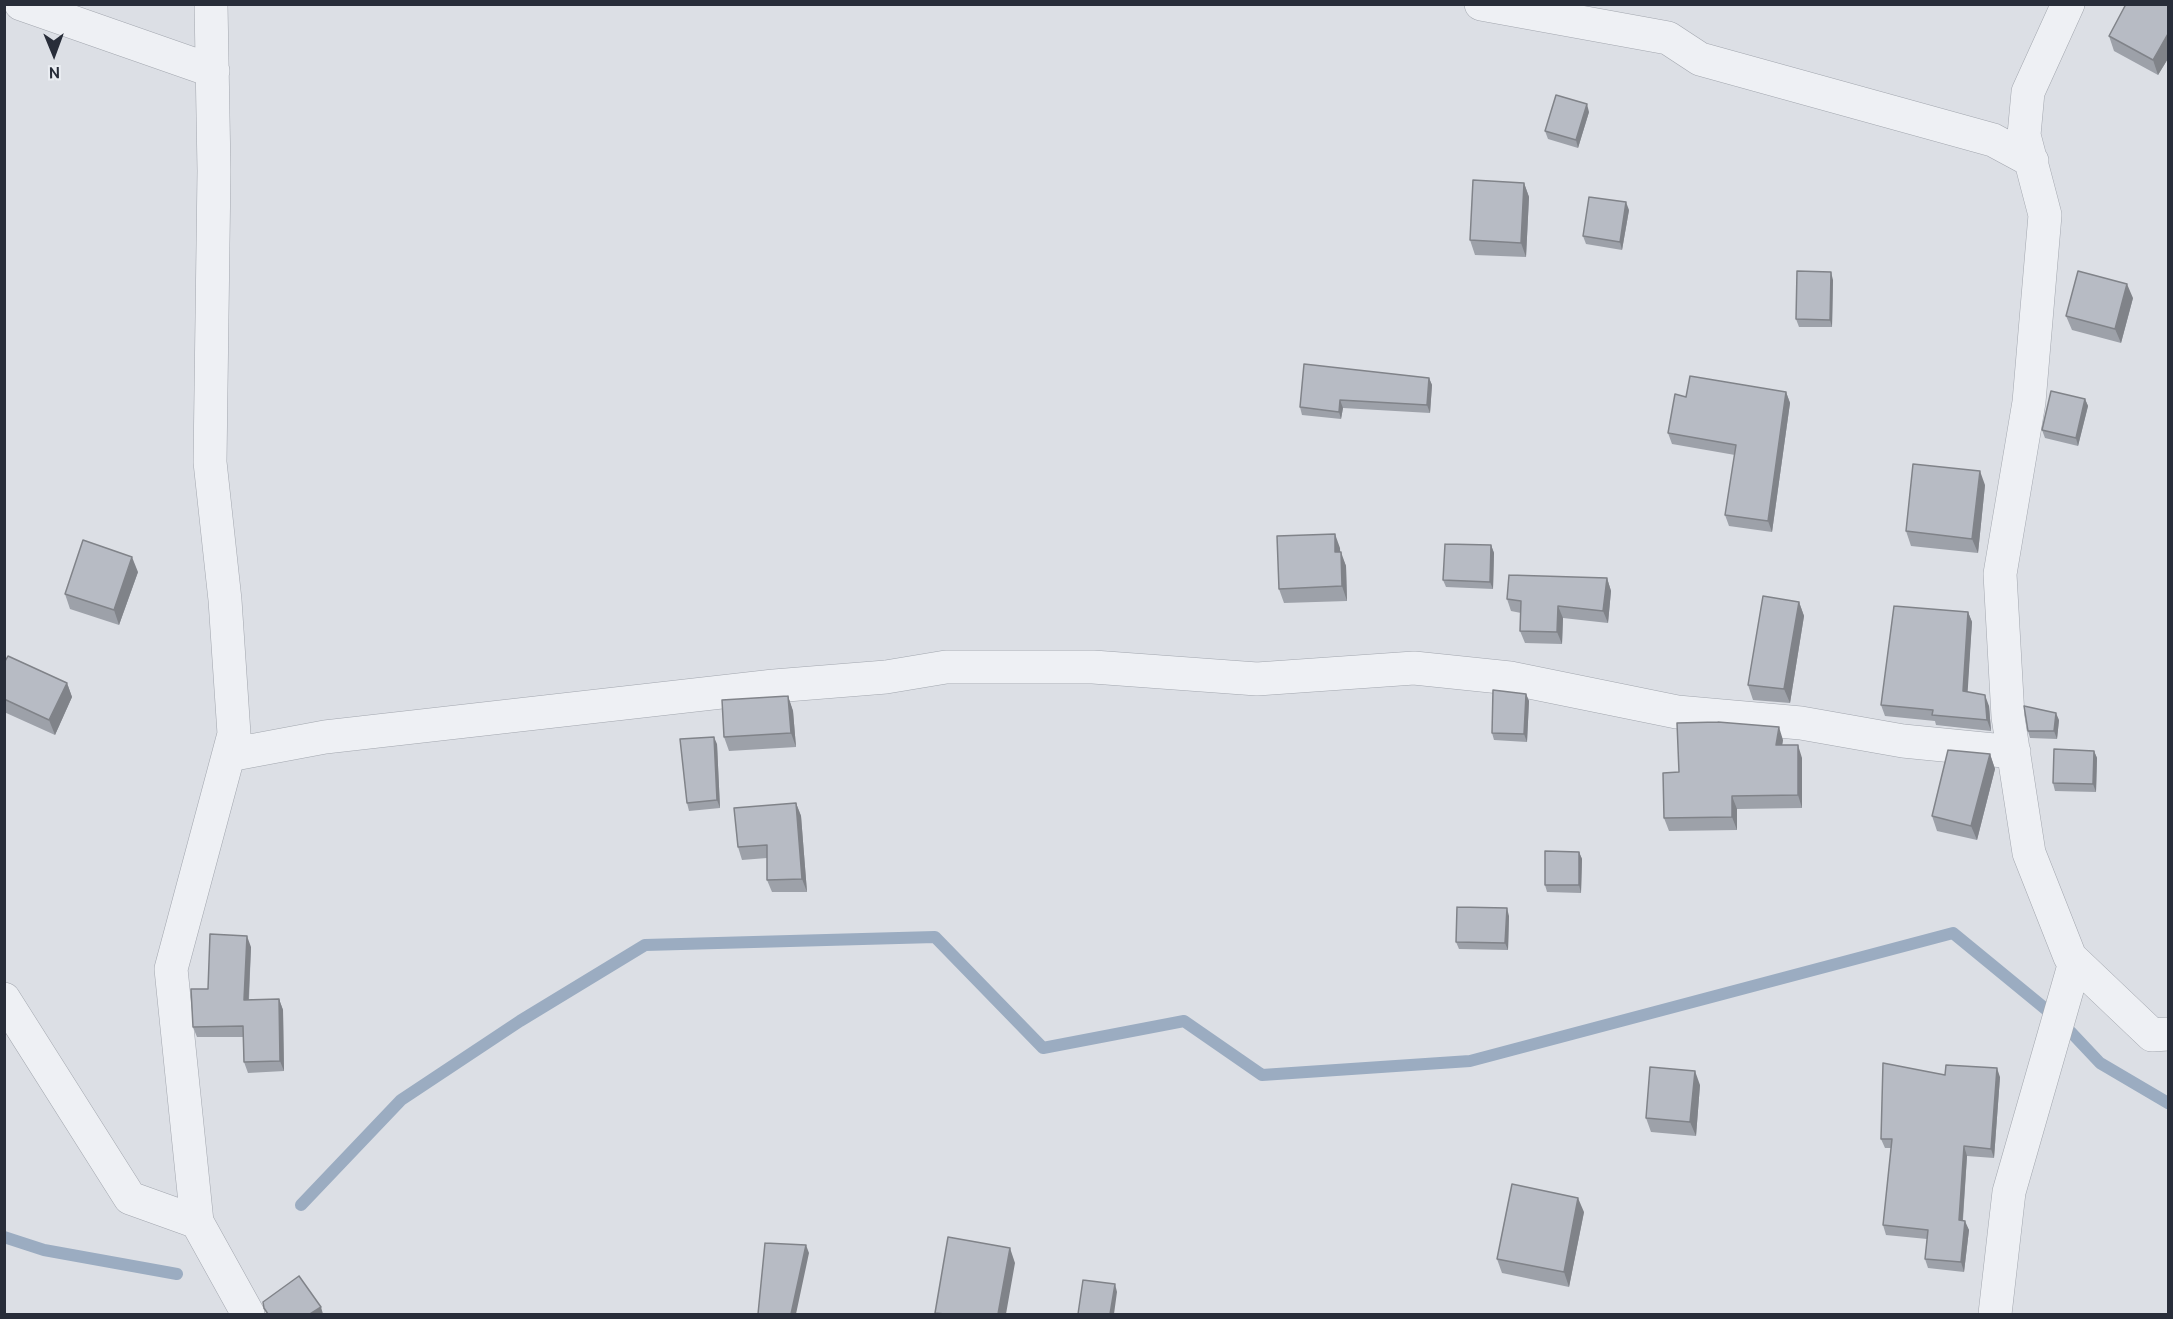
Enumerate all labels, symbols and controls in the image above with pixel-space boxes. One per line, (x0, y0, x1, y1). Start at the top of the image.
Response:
north arrow (24, 24, 84, 84)
text: N (49, 63, 60, 82)

